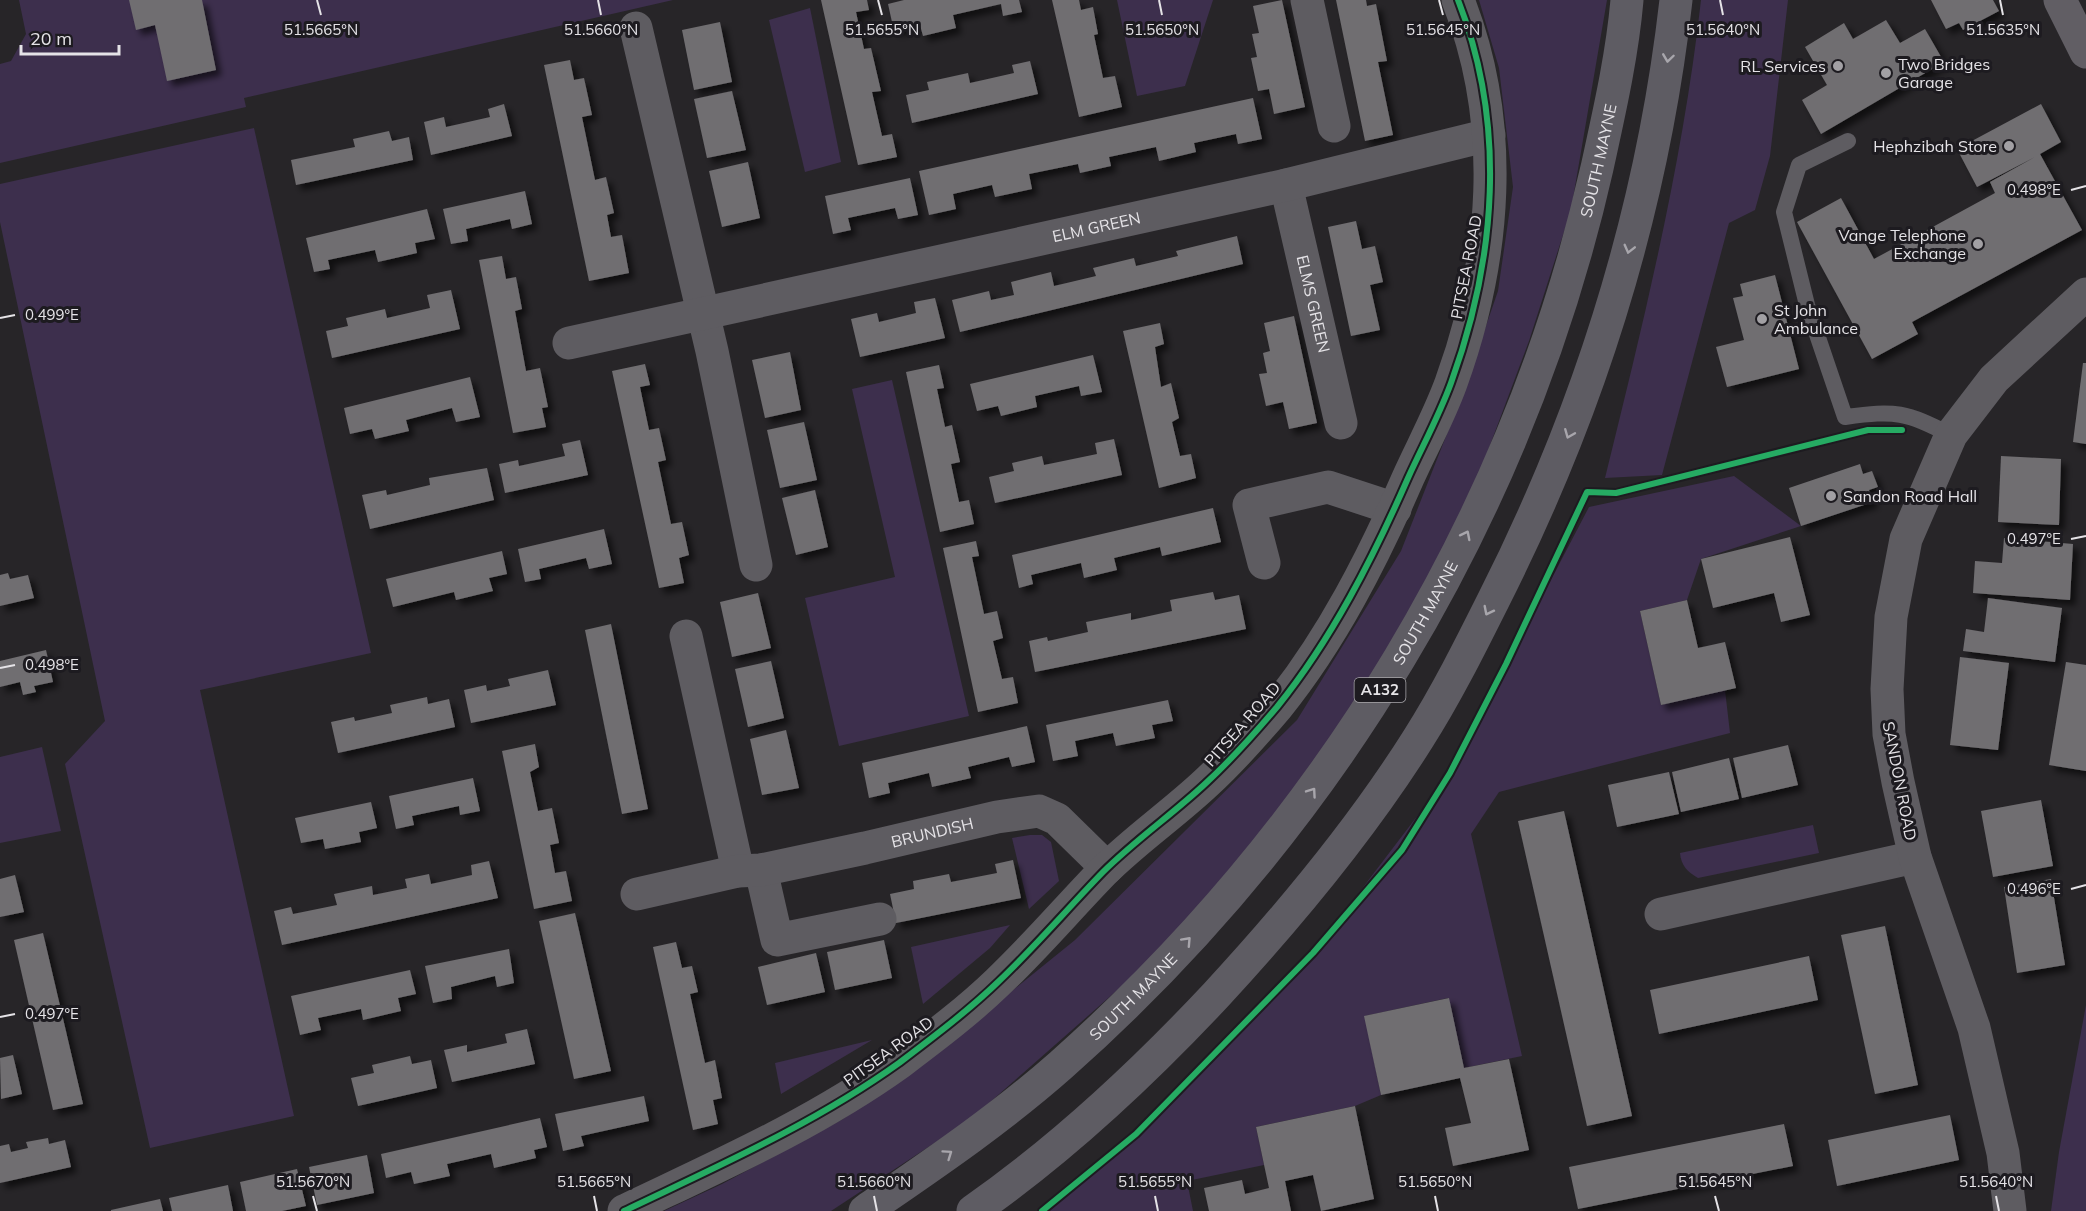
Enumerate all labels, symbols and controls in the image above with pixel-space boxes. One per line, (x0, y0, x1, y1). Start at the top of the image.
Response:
scale bar (21, 18, 118, 56)
text: 51.5665°N (284, 20, 358, 39)
text: 51.5660°N (564, 20, 638, 39)
text: 51.5655°N (845, 20, 919, 39)
text: 51.5650°N (1125, 20, 1199, 39)
text: 51.5645°N (1406, 20, 1480, 39)
text: 51.5640°N (1686, 20, 1760, 39)
text: 51.5635°N (1966, 20, 2040, 39)
text: 20 m (30, 27, 72, 50)
one-way arrow (1662, 53, 1675, 63)
place label: Two Bridges Garage (1898, 54, 1990, 92)
place label: RL Services (1740, 56, 1826, 76)
marker: RL Services (1831, 59, 1845, 73)
marker: Two Bridges Garage (1879, 66, 1893, 80)
street label: SOUTH MAYNE (1575, 102, 1621, 220)
place label: Hephzibah Store (1873, 136, 1997, 156)
marker: Hephzibah Store (2002, 139, 2016, 153)
text: 0.498°E (2007, 180, 2061, 199)
street label: ELM GREEN (1050, 207, 1142, 246)
street label: PITSEA ROAD (1446, 213, 1486, 321)
place label: Vange Telephone Exchange (1838, 225, 1966, 263)
marker: Vange Telephone Exchange (1971, 237, 1985, 251)
one-way arrow (1624, 244, 1637, 254)
street label: ELMS GREEN (1293, 253, 1334, 355)
place label: St John Ambulance (1774, 300, 1858, 338)
text: 0.499°E (25, 305, 79, 324)
marker: St John Ambulance (1755, 312, 1769, 326)
one-way arrow (1564, 428, 1576, 439)
place label: Sandon Road Hall (1843, 486, 1977, 506)
marker: Sandon Road Hall (1824, 489, 1838, 503)
text: 0.497°E (2007, 529, 2061, 548)
one-way arrow (1459, 530, 1470, 541)
street label: SOUTH MAYNE (1388, 557, 1462, 668)
one-way arrow (1484, 605, 1495, 616)
text: 0.498°E (25, 655, 79, 674)
street label: PITSEA ROAD (1200, 678, 1284, 770)
road number: A132 (1354, 678, 1406, 702)
street label: SANDON ROAD (1879, 720, 1921, 842)
one-way arrow (1305, 787, 1316, 798)
street label: BRUNDISH (889, 813, 975, 852)
text: 0.496°E (2007, 879, 2061, 898)
one-way arrow (1180, 937, 1191, 948)
street label: SOUTH MAYNE (1085, 949, 1181, 1044)
text: 0.497°E (25, 1004, 79, 1023)
street label: PITSEA ROAD (839, 1012, 937, 1090)
one-way arrow (941, 1150, 952, 1161)
text: 51.5670°N (276, 1172, 350, 1191)
text: 51.5665°N (557, 1172, 631, 1191)
text: 51.5660°N (837, 1172, 911, 1191)
text: 51.5655°N (1118, 1172, 1192, 1191)
text: 51.5650°N (1398, 1172, 1472, 1191)
text: 51.5645°N (1678, 1172, 1752, 1191)
text: 51.5640°N (1959, 1172, 2033, 1191)

